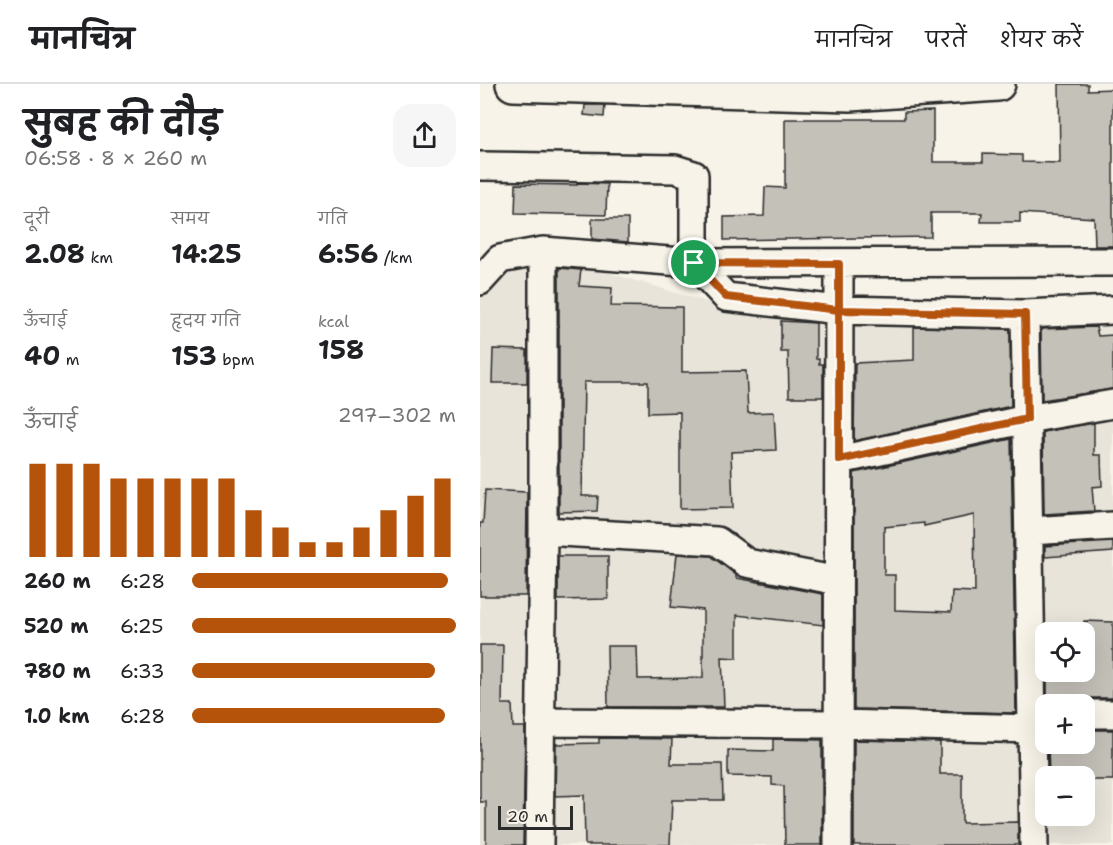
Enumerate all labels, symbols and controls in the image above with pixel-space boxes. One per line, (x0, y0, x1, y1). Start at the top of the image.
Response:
text: मानचित्र (30, 20, 134, 58)
text: मानचित्र (815, 26, 892, 54)
text: परतें (925, 26, 967, 54)
text: शेयर करें (1000, 26, 1083, 54)
text: सुबह की दौड़ (24, 100, 221, 145)
button: share (393, 104, 456, 167)
text: 06:58 · 8 × 260 m (24, 145, 207, 171)
text: दूरी (24, 208, 49, 229)
text: समय (171, 208, 209, 229)
text: गति (318, 208, 347, 229)
text: 2.08 (24, 236, 85, 271)
text: 14:25 (171, 236, 242, 271)
text: 6:56 (318, 236, 378, 271)
pin (668, 237, 719, 288)
icon: arrive (677, 246, 710, 279)
text: km (85, 247, 113, 268)
text: /km (378, 247, 413, 268)
text: ऊँचाई (24, 310, 67, 331)
text: हृदय गति (171, 310, 240, 331)
text: kcal (318, 311, 349, 332)
text: 158 (318, 332, 364, 367)
text: 40 (24, 338, 60, 373)
text: 153 (171, 338, 217, 373)
text: m (60, 349, 80, 370)
text: bpm (217, 349, 254, 370)
text: 297–302 m (338, 402, 456, 428)
text: ऊँचाई (24, 408, 78, 434)
text: 260 m (24, 568, 91, 594)
text: 6:28 (120, 568, 165, 594)
text: 520 m (24, 613, 89, 639)
text: 6:25 (120, 613, 164, 639)
map controls (1035, 622, 1095, 826)
button: locate (1035, 622, 1095, 682)
text: 780 m (24, 658, 91, 684)
text: 6:33 (120, 658, 165, 684)
button: + (1035, 694, 1095, 754)
text: 1.0 km (24, 703, 89, 729)
text: 6:28 (120, 703, 165, 729)
button: − (1035, 766, 1095, 826)
scale bar (498, 803, 573, 830)
text: 20 m (507, 806, 548, 827)

